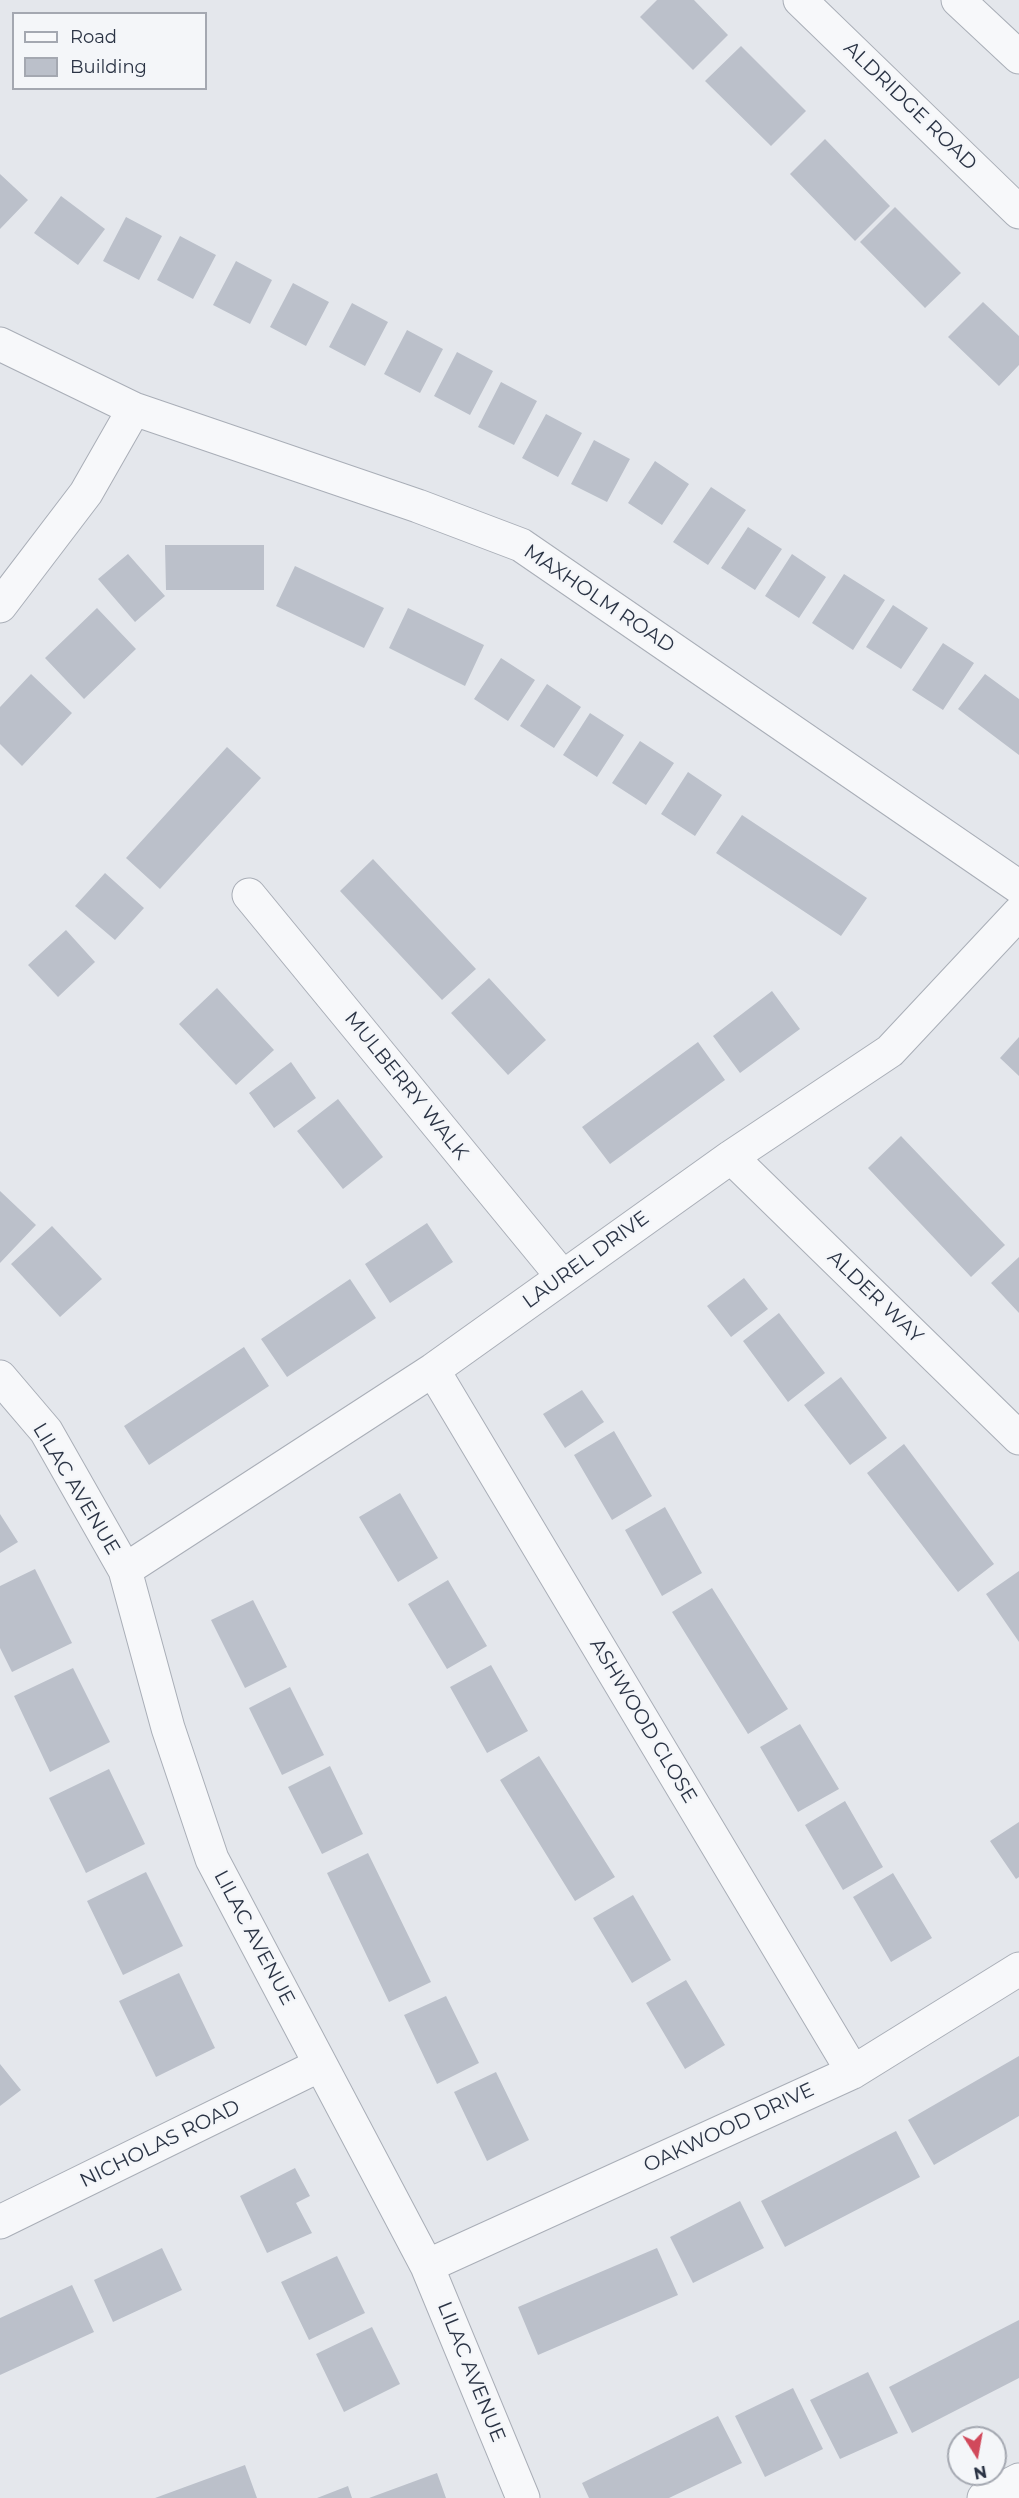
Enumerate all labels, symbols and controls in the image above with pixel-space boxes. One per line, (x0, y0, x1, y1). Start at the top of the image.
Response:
legend (12, 12, 207, 90)
text: Road (70, 26, 117, 48)
street label: ALDRIDGE ROAD (838, 36, 982, 176)
text: Building (70, 56, 147, 78)
street label: MAXHOLM ROAD (519, 540, 679, 658)
street label: MULBERRY WALK (339, 1007, 473, 1165)
street label: LAUREL DRIVE (518, 1206, 654, 1314)
street label: ALDER WAY (822, 1246, 928, 1348)
street label: LILAC AVENUE (27, 1419, 125, 1559)
street label: ASHWOOD CLOSE (584, 1634, 702, 1808)
street label: LILAC AVENUE (208, 1866, 300, 2010)
street label: OAKWOOD DRIVE (640, 2078, 818, 2178)
street label: NICHOLAS ROAD (76, 2095, 244, 2193)
street label: LILAC AVENUE (432, 2298, 510, 2446)
north arrow (947, 2426, 1007, 2486)
text: N (972, 2462, 988, 2483)

